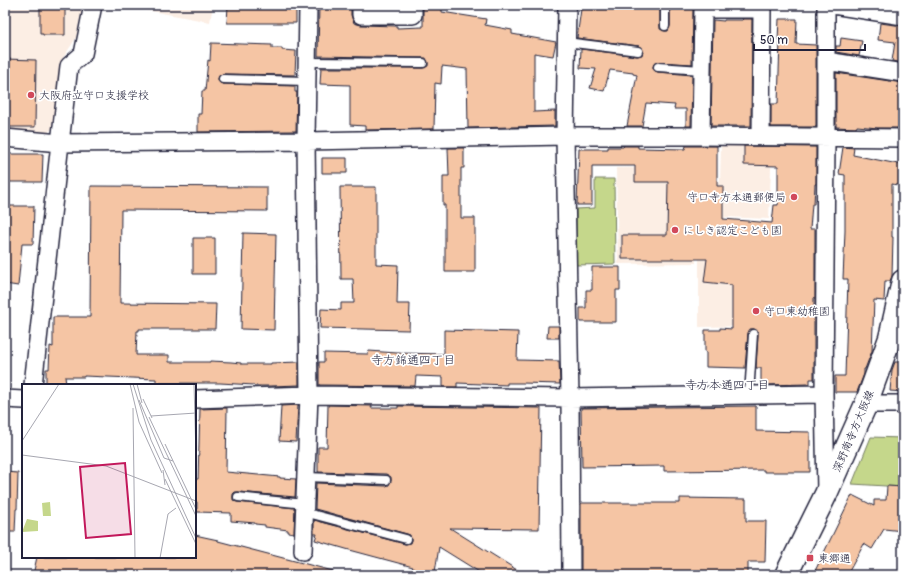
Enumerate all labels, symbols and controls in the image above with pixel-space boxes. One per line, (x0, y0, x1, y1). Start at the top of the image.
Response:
scale bar (754, 26, 865, 52)
text: 50 m (760, 33, 788, 48)
place label: 大阪府立守口支援学校 (39, 89, 149, 102)
marker: 大阪府立守口支援学校 (26, 90, 36, 100)
place label: 守口寺方本通郵便局 (687, 191, 786, 204)
marker: 守口寺方本通郵便局 (789, 192, 799, 202)
place label: にしき認定こども園 (683, 224, 782, 237)
marker: にしき認定こども園 (670, 225, 680, 235)
place label: 守口東幼稚園 (764, 305, 830, 318)
marker: 守口東幼稚園 (751, 306, 761, 316)
district label: 寺方錦通四丁目 (371, 353, 455, 368)
district label: 寺方本通四丁目 (685, 378, 769, 393)
inset map (22, 384, 196, 558)
street label: 深野南寺方大阪線 (830, 388, 877, 474)
place label: 東郷通 (818, 552, 851, 565)
marker: 東郷通 (805, 553, 815, 563)

